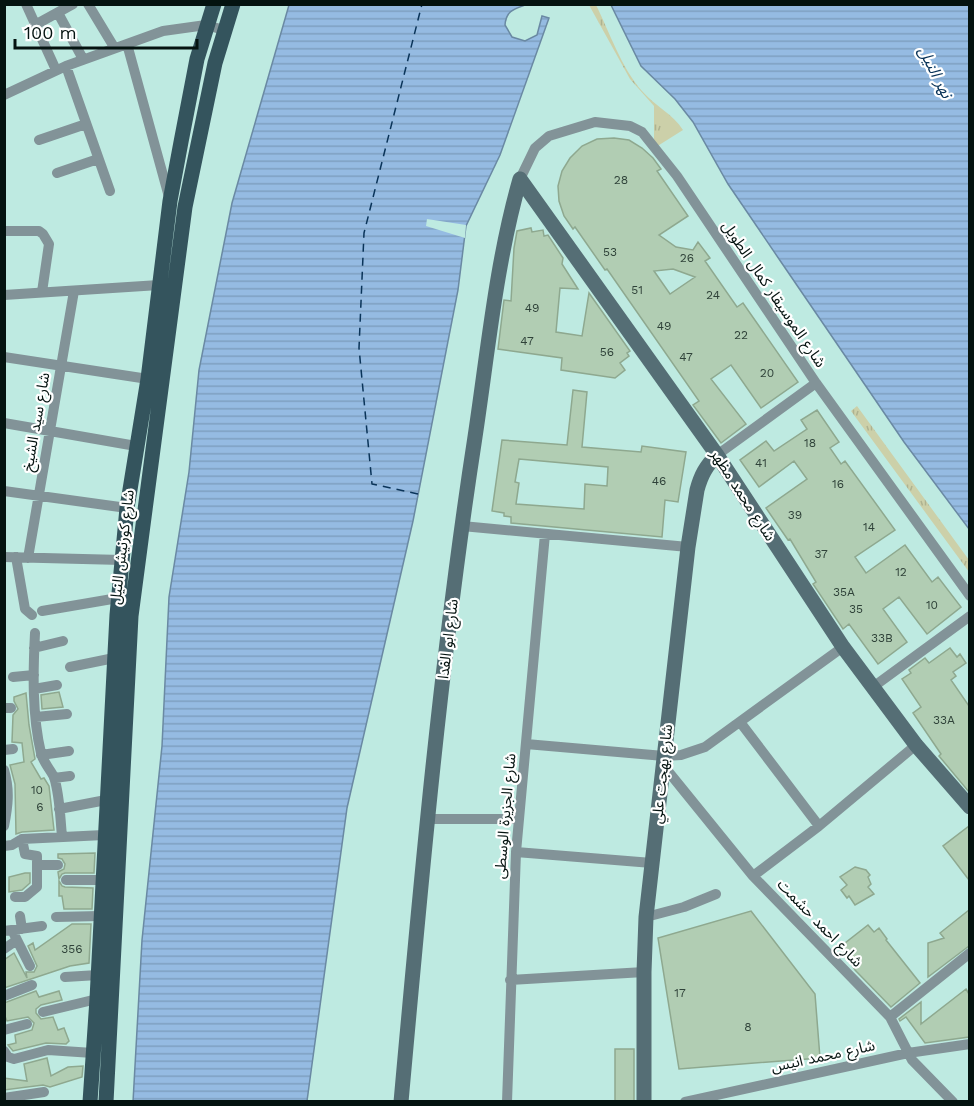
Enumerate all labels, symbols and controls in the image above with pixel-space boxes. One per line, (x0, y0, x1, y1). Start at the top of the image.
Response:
scale bar (15, 12, 196, 50)
text: 100 m (24, 22, 77, 43)
water label: نهر النيل (914, 43, 957, 103)
house number: 28 (614, 173, 628, 187)
street label: شارع الموسيقار كمال الطويل (716, 217, 830, 373)
house number: 53 (603, 245, 617, 259)
house number: 26 (680, 251, 694, 265)
house number: 51 (631, 283, 643, 297)
house number: 24 (706, 288, 720, 302)
house number: 49 (525, 301, 539, 315)
house number: 49 (657, 319, 671, 333)
house number: 22 (734, 328, 748, 342)
house number: 47 (520, 334, 534, 348)
house number: 56 (600, 345, 614, 359)
house number: 47 (679, 350, 693, 364)
house number: 20 (760, 366, 774, 380)
street label: شارع سيد الشيخ (18, 371, 57, 474)
house number: 18 (804, 436, 816, 450)
street label: شارع محمد مظهر (704, 445, 779, 546)
house number: 41 (755, 456, 767, 470)
house number: 46 (652, 474, 666, 488)
house number: 16 (832, 477, 844, 491)
street label: شارع كورنيش النيل (106, 488, 141, 606)
house number: 39 (788, 508, 802, 522)
house number: 14 (863, 520, 875, 534)
house number: 37 (814, 547, 828, 561)
house number: 12 (895, 565, 907, 579)
house number: 35A (833, 585, 855, 599)
street label: شارع ابو الفدا (434, 598, 465, 680)
house number: 10 (926, 598, 938, 612)
house number: 35 (849, 602, 863, 616)
house number: 33B (871, 631, 893, 645)
house number: 33A (933, 713, 955, 727)
street label: شارع بهجت علي (648, 723, 679, 825)
street label: شارع الجزيرة الوسطى (491, 752, 522, 880)
house number: 10 (31, 783, 43, 797)
house number: 6 (36, 800, 44, 814)
street label: شارع احمد حشمت (771, 875, 867, 973)
house number: 356 (61, 942, 83, 956)
house number: 17 (674, 986, 686, 1000)
house number: 8 (744, 1020, 752, 1034)
street label: شارع محمد انيس (769, 1036, 877, 1079)

